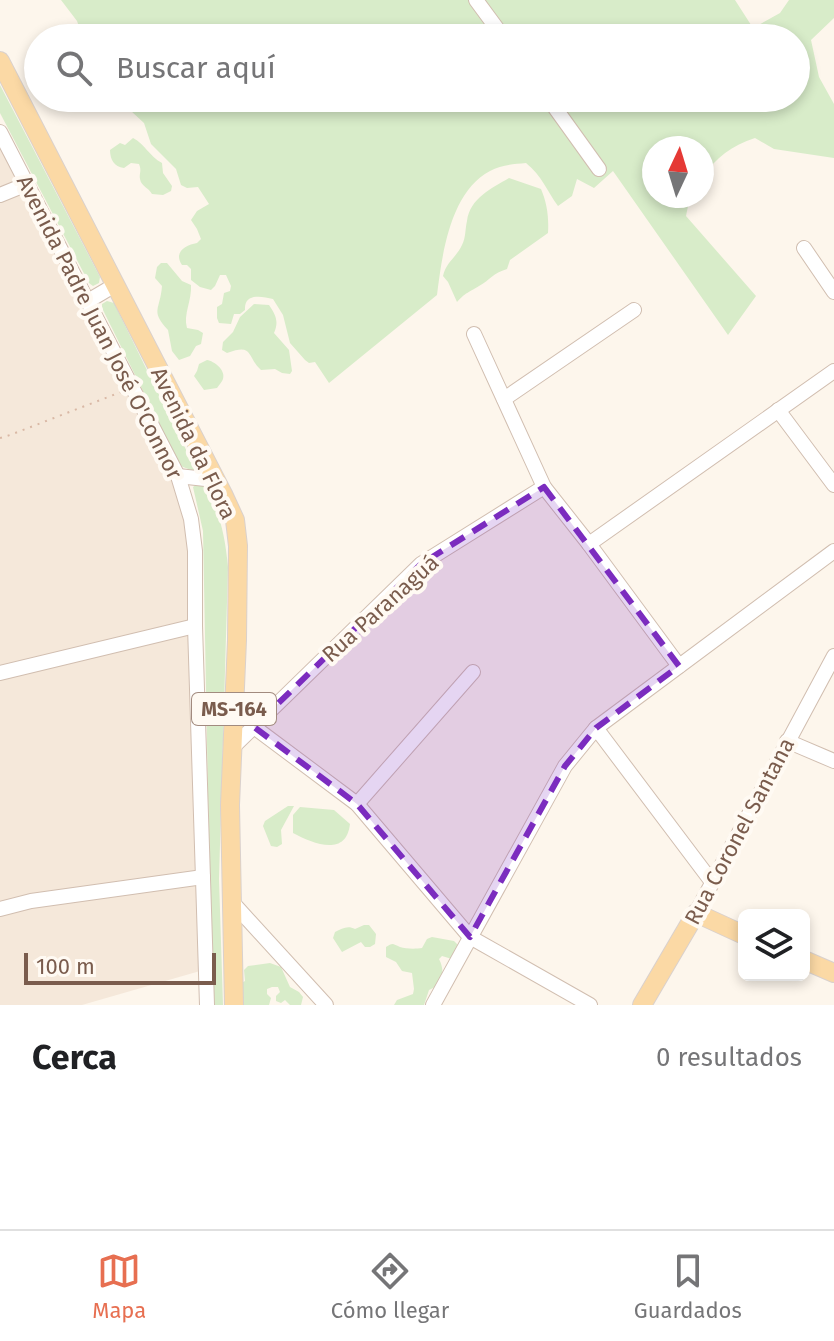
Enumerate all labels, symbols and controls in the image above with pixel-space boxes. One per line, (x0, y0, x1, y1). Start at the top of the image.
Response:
search box (24, 24, 810, 112)
icon: search (52, 46, 96, 90)
text: Buscar aquí (116, 50, 276, 86)
north arrow (642, 136, 714, 208)
street label: Avenida Padre Juan José O'Connor (11, 171, 188, 484)
street label: Avenida da Flora (145, 363, 242, 524)
street label: Rua Paranaguá (316, 549, 444, 668)
road number: MS-164 (192, 693, 276, 725)
street label: Rua Coronel Santana (679, 733, 800, 929)
map controls (738, 909, 810, 981)
button: layers (738, 909, 810, 981)
scale bar (24, 949, 216, 985)
text: 100 m (36, 953, 95, 980)
text: Cerca (32, 1037, 117, 1078)
text: 0 resultados (656, 1042, 802, 1073)
tab: Mapa (92, 1249, 146, 1324)
tab: Cómo llegar (331, 1249, 449, 1324)
tab: Guardados (634, 1249, 742, 1324)

